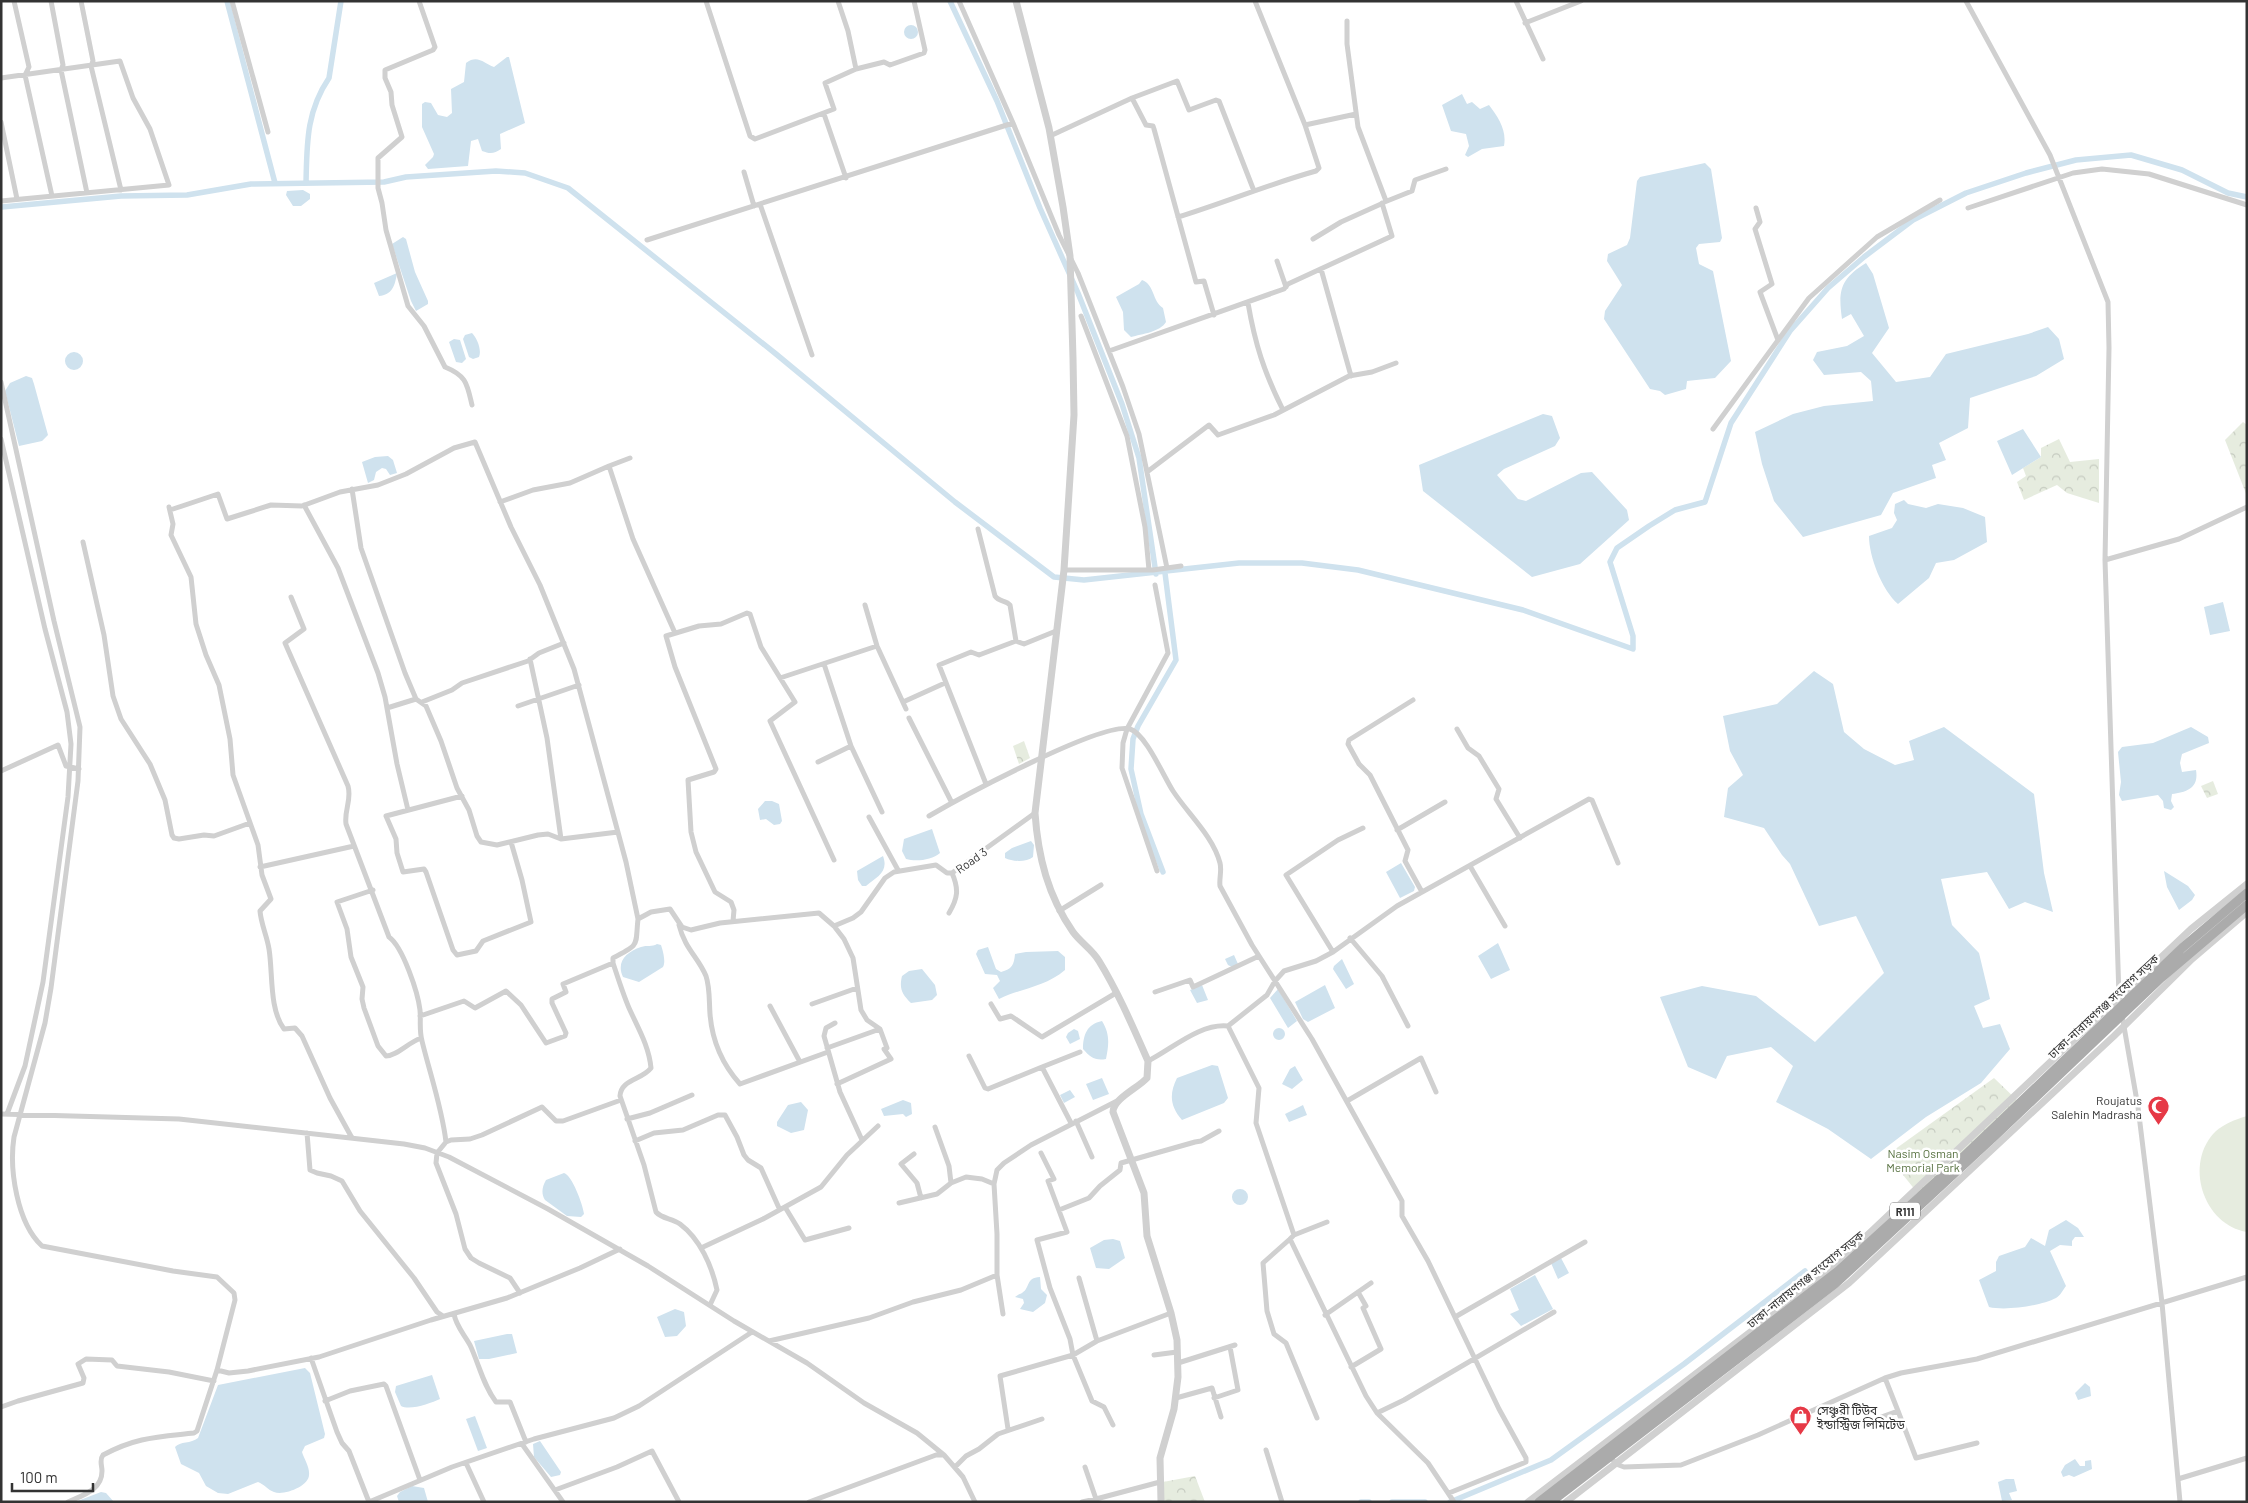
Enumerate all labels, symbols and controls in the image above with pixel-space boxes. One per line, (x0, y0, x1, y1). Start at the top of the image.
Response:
street label: Road 3 (953, 844, 989, 876)
street label: ঢাকা-নারায়ণগঞ্জ সংযোগ সড়ক (2044, 951, 2162, 1062)
place label: Roujatus Salehin Madrasha (2051, 1093, 2142, 1121)
mosque icon: Roujatus Salehin Madrasha (2146, 1095, 2170, 1126)
park label: Nasim Osman Memorial Park (1886, 1146, 1960, 1174)
road number: R111 (1890, 1202, 1920, 1220)
street label: ঢাকা-নারায়ণগঞ্জ সংযোগ সড়ক (1743, 1227, 1867, 1332)
place label: সেঞ্চুরী টিউব ইন্ডাস্ট্রিজ লিমিটেড (1816, 1403, 1905, 1431)
shop icon: সেঞ্চুরী টিউব ইন্ডাস্ট্রিজ লিমিটেড (1789, 1405, 1813, 1436)
scale bar (12, 1460, 94, 1492)
text: 100 m (20, 1468, 58, 1486)

